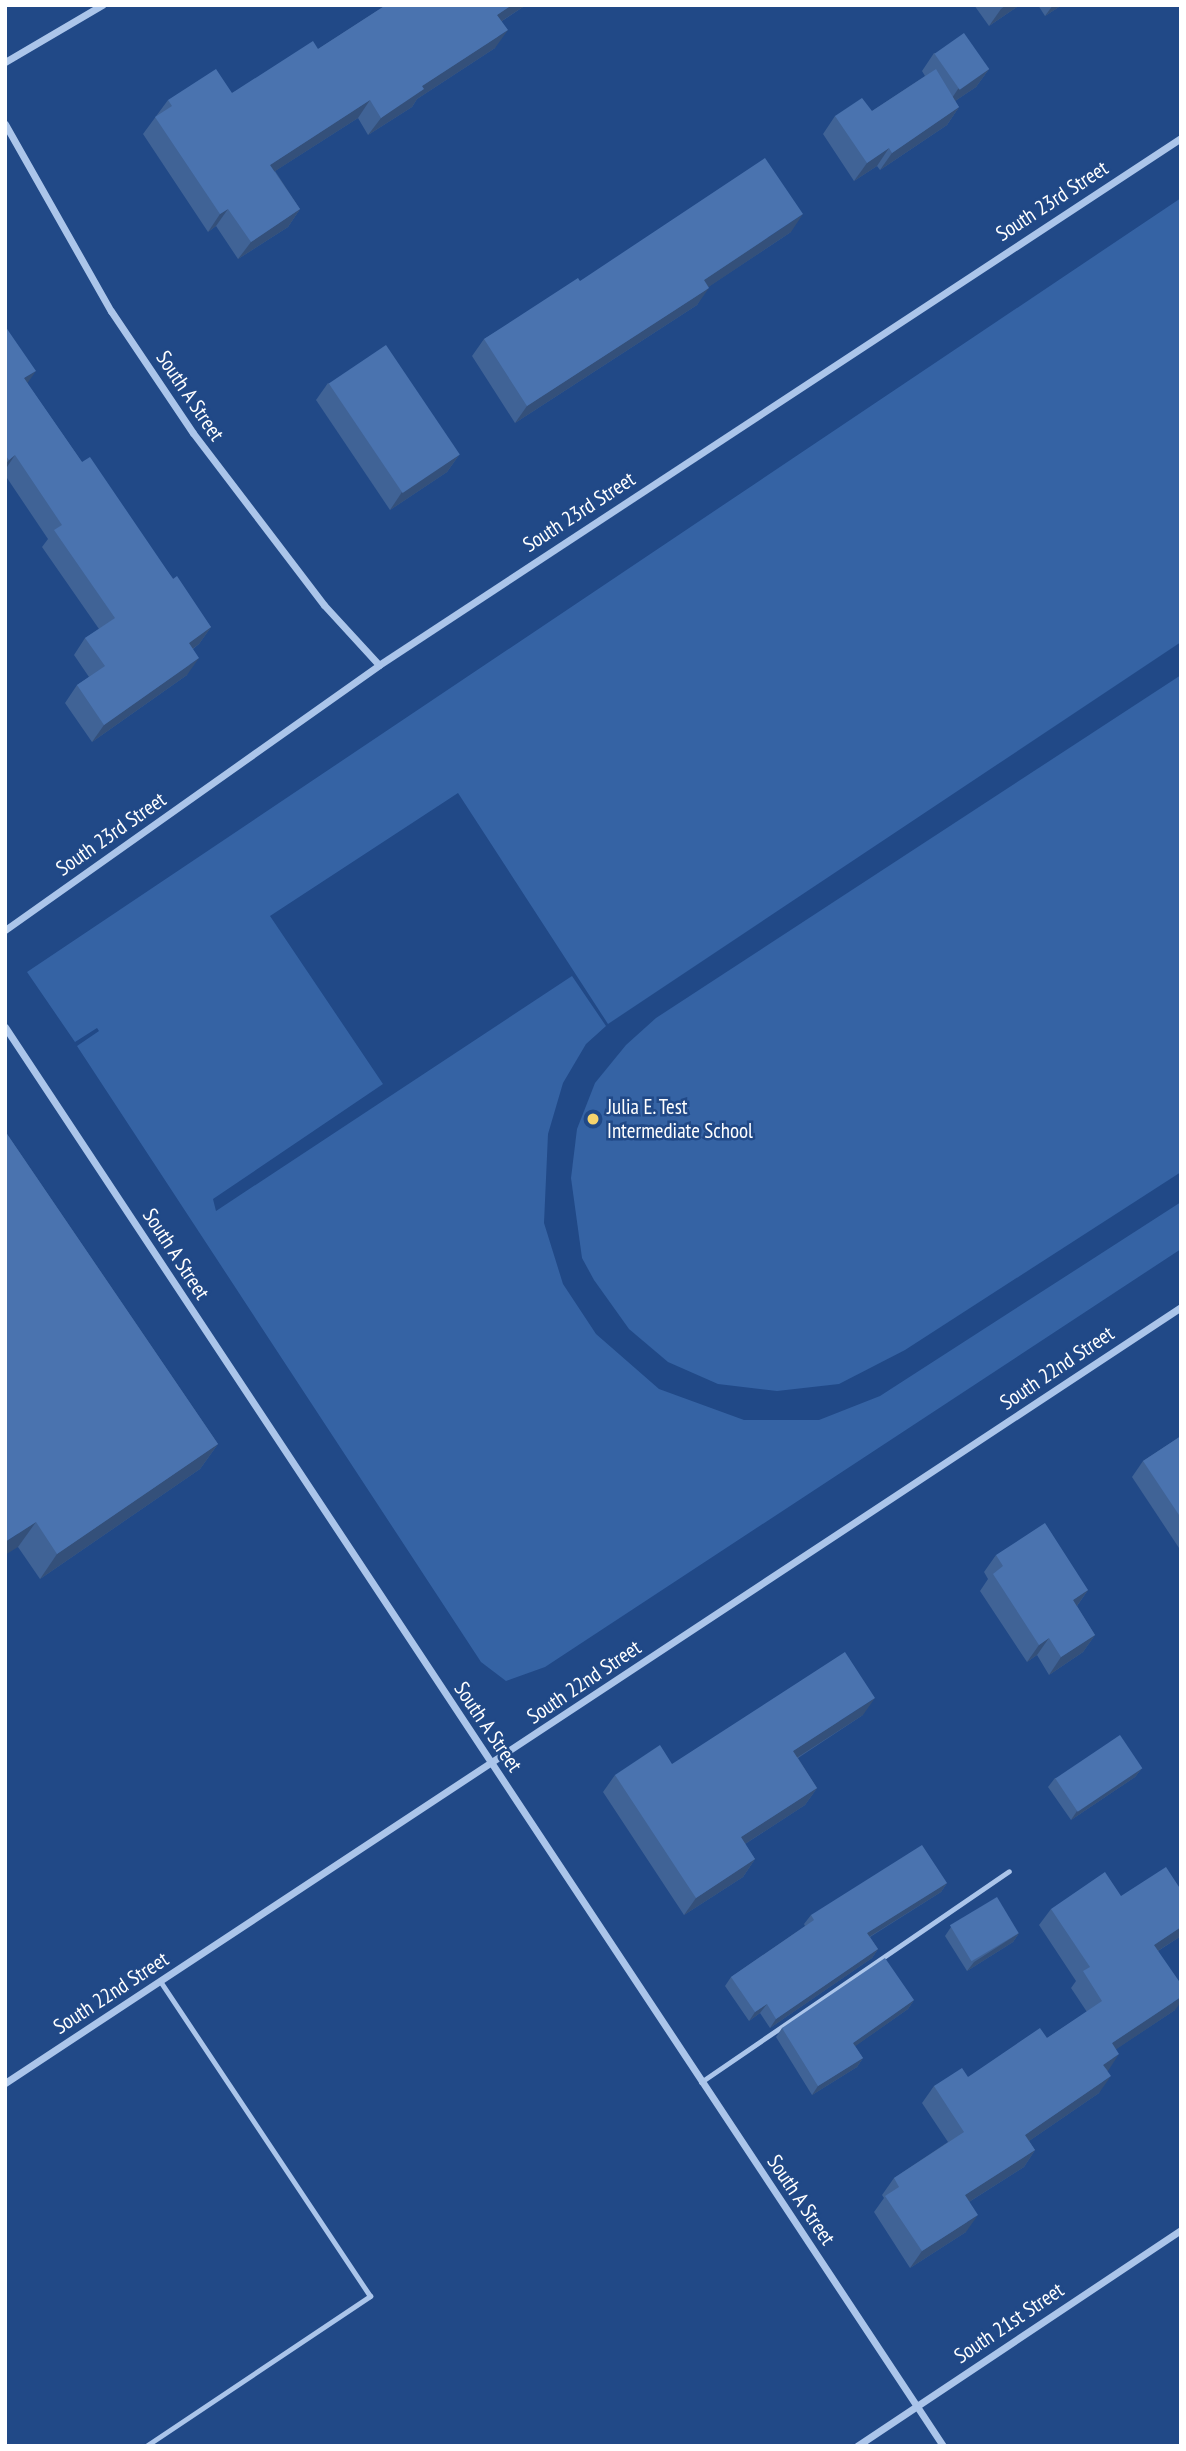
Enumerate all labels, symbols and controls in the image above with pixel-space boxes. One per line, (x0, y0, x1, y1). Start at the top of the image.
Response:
street label: South 23rd Street (991, 155, 1113, 247)
street label: South A Street (150, 346, 230, 446)
street label: South 23rd Street (518, 466, 640, 558)
street label: South 23rd Street (51, 787, 171, 881)
place label: Julia E. Test Intermediate School (607, 1094, 753, 1144)
marker: Julia E. Test Intermediate School (585, 1111, 601, 1127)
street label: South A Street (137, 1203, 215, 1305)
street label: South 22nd Street (995, 1321, 1119, 1415)
street label: South 22nd Street (522, 1635, 646, 1729)
street label: South A Street (448, 1677, 528, 1777)
street label: South 22nd Street (49, 1947, 173, 2039)
street label: South A Street (761, 2150, 841, 2250)
street label: South 21st Street (950, 2277, 1068, 2369)

